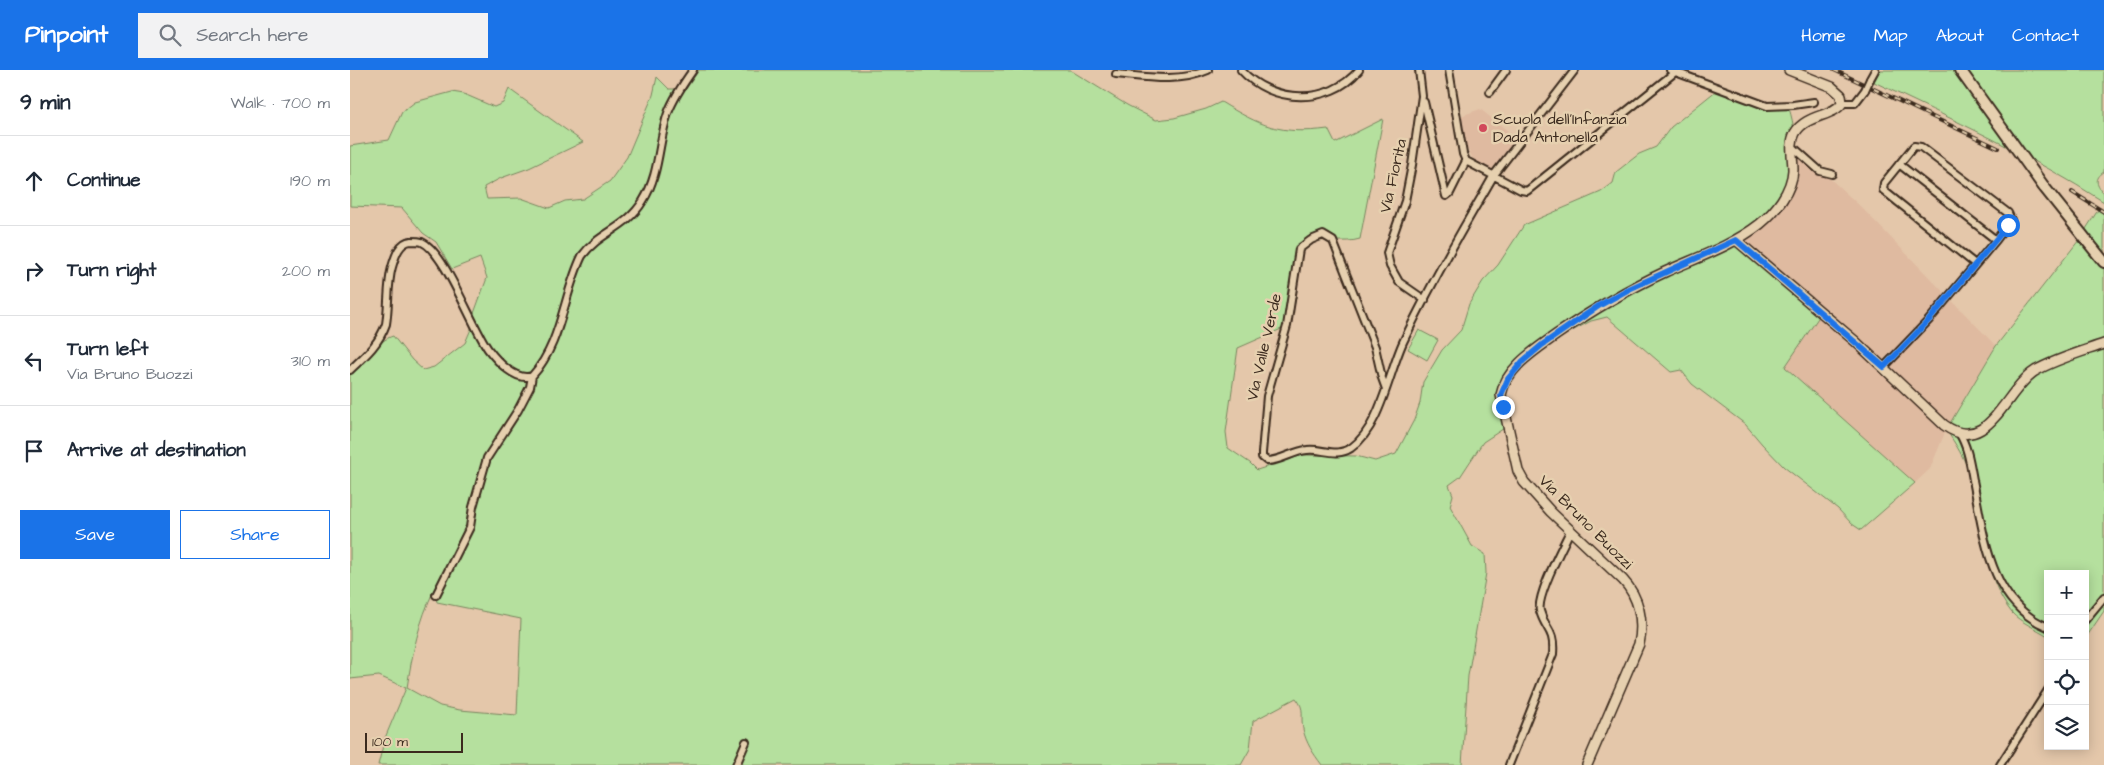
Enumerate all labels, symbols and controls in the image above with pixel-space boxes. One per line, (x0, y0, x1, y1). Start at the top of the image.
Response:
search box (138, 13, 488, 58)
text: Pinpoint (25, 18, 108, 52)
icon: search (156, 21, 184, 49)
text: Search here (196, 22, 308, 49)
text: Home (1801, 23, 1846, 48)
text: Map (1874, 23, 1908, 48)
text: About (1936, 23, 1984, 48)
text: Contact (2012, 23, 2079, 48)
text: 9 min (20, 88, 70, 117)
text: Walk · 700 m (231, 92, 330, 114)
place label: Scuola dell'Infanzia Dada Antonella (1493, 108, 1627, 148)
marker: Scuola dell'Infanzia Dada Antonella (1477, 122, 1489, 134)
street label: Via Fiorita (1374, 137, 1412, 215)
icon: ahead (20, 167, 48, 195)
text: Continue (67, 167, 141, 194)
text: 190 m (290, 170, 330, 192)
route start (1997, 214, 2020, 237)
icon: right (20, 257, 48, 285)
text: Turn right (67, 257, 156, 284)
text: 200 m (282, 260, 330, 282)
street label: Via Valle Verde (1241, 291, 1287, 403)
text: Turn left (67, 336, 148, 363)
icon: left (20, 347, 48, 375)
text: 310 m (291, 350, 330, 372)
text: Via Bruno Buozzi (67, 363, 193, 385)
route end (1492, 396, 1515, 419)
icon: arrive (20, 437, 48, 465)
text: Arrive at destination (67, 437, 246, 464)
street label: Via Bruno Buozzi (1534, 470, 1639, 575)
button: Save (20, 510, 170, 559)
button: Share (180, 510, 330, 559)
map controls (2044, 570, 2089, 750)
button: + (2044, 570, 2089, 615)
button: − (2044, 615, 2089, 660)
button: locate (2044, 660, 2089, 705)
button: layers (2044, 705, 2089, 750)
scale bar (365, 730, 462, 753)
text: 100 m (372, 732, 408, 752)

